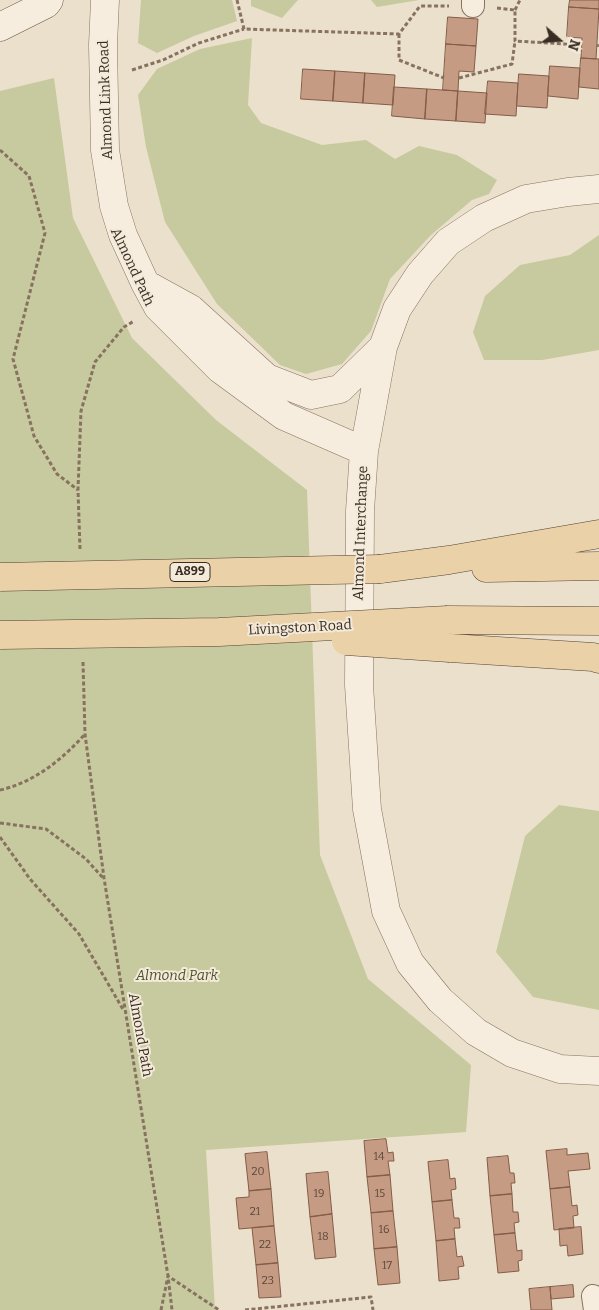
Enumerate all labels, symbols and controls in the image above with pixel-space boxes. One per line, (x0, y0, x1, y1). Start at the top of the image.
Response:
north arrow (534, 15, 584, 65)
text: N (564, 37, 583, 53)
street label: Almond Link Road (96, 40, 116, 160)
street label: Almond Path (107, 225, 157, 309)
street label: Almond Interchange (350, 465, 372, 601)
road number: A899 (170, 562, 210, 582)
street label: Livingston Road (248, 617, 352, 639)
park label: Almond Park (136, 968, 218, 984)
street label: Almond Path (124, 992, 156, 1078)
house number: 14 (374, 1150, 384, 1164)
house number: 20 (251, 1165, 265, 1179)
house number: 19 (314, 1187, 324, 1201)
house number: 15 (375, 1187, 385, 1201)
house number: 21 (250, 1205, 260, 1219)
house number: 16 (379, 1223, 389, 1237)
house number: 18 (317, 1230, 329, 1244)
house number: 22 (259, 1238, 271, 1252)
house number: 17 (382, 1259, 392, 1273)
house number: 23 (262, 1274, 274, 1288)

